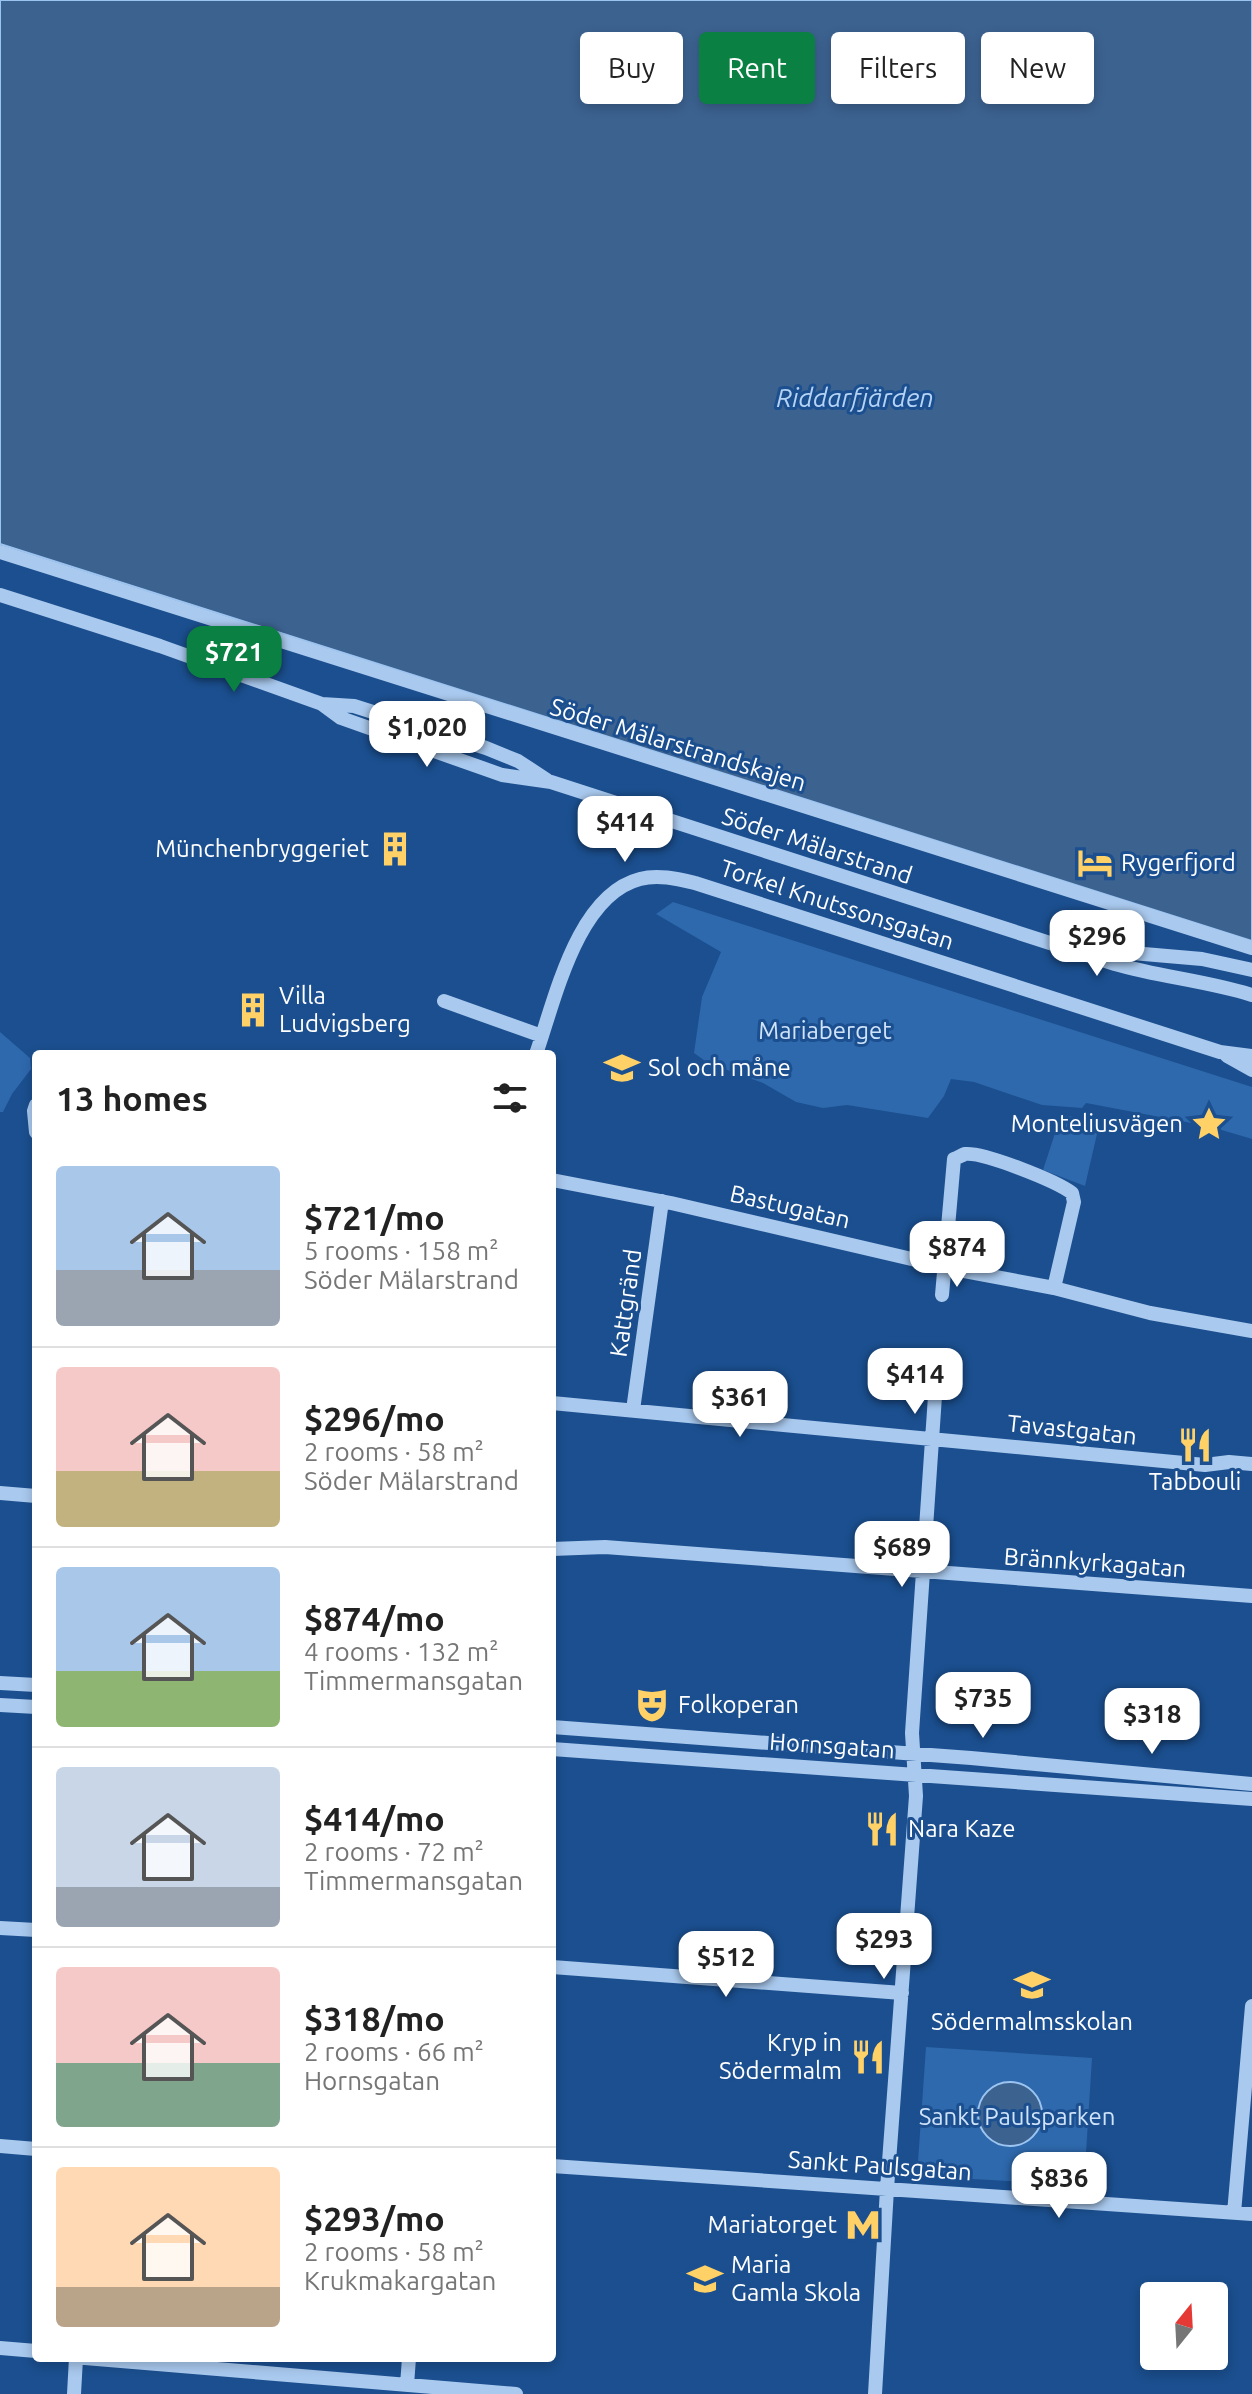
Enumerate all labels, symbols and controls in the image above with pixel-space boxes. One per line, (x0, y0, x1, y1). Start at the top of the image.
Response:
chip: Buy (580, 32, 683, 104)
chip: Rent (699, 32, 815, 104)
chip: Filters (831, 32, 965, 104)
chip: New (981, 32, 1094, 104)
water label: Riddarfjärden (776, 383, 934, 412)
pin: $721 (187, 626, 281, 694)
text: $721 (205, 637, 263, 666)
street label: Söder Mälarstrandskajen (547, 693, 809, 796)
pin: $1,020 (362, 701, 492, 769)
text: $1,020 (387, 712, 467, 741)
pin: $414 (578, 796, 672, 864)
street label: Söder Mälarstrand (719, 802, 916, 889)
text: $414 (596, 807, 654, 836)
building icon: Münchenbryggeriet (376, 830, 414, 868)
place label: Münchenbryggeriet (155, 835, 370, 862)
hotel icon: Rygerfjord (1076, 844, 1114, 882)
place label: Rygerfjord (1121, 849, 1236, 876)
street label: Torkel Knutssonsgatan (717, 854, 957, 955)
pin: $296 (1050, 910, 1144, 978)
text: $296 (1068, 921, 1126, 950)
place label: Villa Ludvigsberg (279, 982, 411, 1037)
building icon: Villa Ludvigsberg (234, 991, 272, 1029)
park label: Mariaberget (758, 1017, 892, 1044)
school or university icon: Sol och måne (603, 1049, 641, 1087)
place label: Sol och måne (648, 1054, 791, 1081)
icon: filters (488, 1076, 532, 1120)
text: 13 homes (56, 1079, 208, 1117)
place icon: Monteliusvägen (1190, 1105, 1228, 1143)
place label: Monteliusvägen (1011, 1110, 1183, 1137)
street label: Bastugatan (727, 1180, 853, 1233)
icon: home (120, 1198, 216, 1294)
text: $721/mo (304, 1198, 445, 1236)
pin: $874 (910, 1221, 1004, 1289)
text: $874 (928, 1232, 986, 1261)
text: 5 rooms · 158 m² (304, 1236, 499, 1265)
street label: Kattgränd (605, 1247, 646, 1359)
text: Söder Mälarstrand (304, 1265, 519, 1294)
pin: $414 (868, 1348, 962, 1416)
text: $414 (886, 1359, 944, 1388)
pin: $361 (693, 1371, 787, 1439)
text: $361 (711, 1382, 769, 1411)
icon: home (120, 1399, 216, 1495)
text: $296/mo (304, 1399, 445, 1437)
street label: Tavastgatan (1006, 1409, 1138, 1450)
restaurant icon: Tabbouli (1176, 1426, 1214, 1464)
text: 2 rooms · 58 m² (304, 1437, 484, 1466)
text: Söder Mälarstrand (304, 1466, 519, 1495)
place label: Tabbouli (1149, 1468, 1241, 1495)
pin: $689 (855, 1521, 949, 1589)
text: $689 (873, 1532, 931, 1561)
street label: Brännkyrkagatan (1003, 1543, 1187, 1582)
icon: home (120, 1599, 216, 1695)
text: $874/mo (304, 1599, 445, 1637)
text: 4 rooms · 132 m² (304, 1637, 499, 1666)
text: Timmermansgatan (304, 1666, 523, 1695)
pin: $735 (936, 1672, 1030, 1740)
text: $735 (954, 1683, 1012, 1712)
theatre icon: Folkoperan (633, 1686, 671, 1724)
pin: $318 (1105, 1688, 1199, 1756)
place label: Folkoperan (678, 1691, 799, 1718)
text: $318 (1123, 1699, 1181, 1728)
street label: Hornsgatan (768, 1728, 896, 1763)
icon: home (120, 1799, 216, 1895)
text: $414/mo (304, 1799, 445, 1837)
restaurant icon: Nara Kaze (863, 1810, 901, 1848)
place label: Nara Kaze (908, 1815, 1015, 1842)
text: 2 rooms · 72 m² (304, 1837, 484, 1866)
text: Timmermansgatan (304, 1866, 523, 1895)
pin: $293 (837, 1913, 931, 1981)
text: $293 (855, 1924, 913, 1953)
pin: $512 (679, 1931, 773, 1999)
text: $512 (697, 1942, 755, 1971)
school or university icon: Södermalmsskolan (1013, 1966, 1051, 2004)
icon: home (120, 1999, 216, 2095)
text: $318/mo (304, 1999, 445, 2037)
place label: Södermalmsskolan (931, 2008, 1133, 2035)
place label: Kryp in Södermalm (719, 2029, 842, 2084)
text: 2 rooms · 66 m² (304, 2037, 484, 2066)
restaurant icon: Kryp in Södermalm (849, 2038, 887, 2076)
text: Hornsgatan (304, 2066, 440, 2095)
park label: Sankt Paulsparken (919, 2103, 1115, 2130)
street label: Sankt Paulsgatan (787, 2146, 973, 2185)
pin: $836 (1012, 2152, 1106, 2220)
text: $836 (1030, 2163, 1088, 2192)
icon: home (120, 2199, 216, 2295)
text: $293/mo (304, 2199, 445, 2237)
metro station icon: Mariatorget (844, 2206, 882, 2244)
place label: Mariatorget (708, 2211, 838, 2238)
text: 2 rooms · 58 m² (304, 2237, 484, 2266)
place label: Maria Gamla Skola (731, 2251, 861, 2306)
school or university icon: Maria Gamla Skola (686, 2260, 724, 2298)
text: Krukmakargatan (304, 2266, 496, 2295)
north arrow (1140, 2282, 1228, 2370)
map controls (1140, 2282, 1228, 2370)

